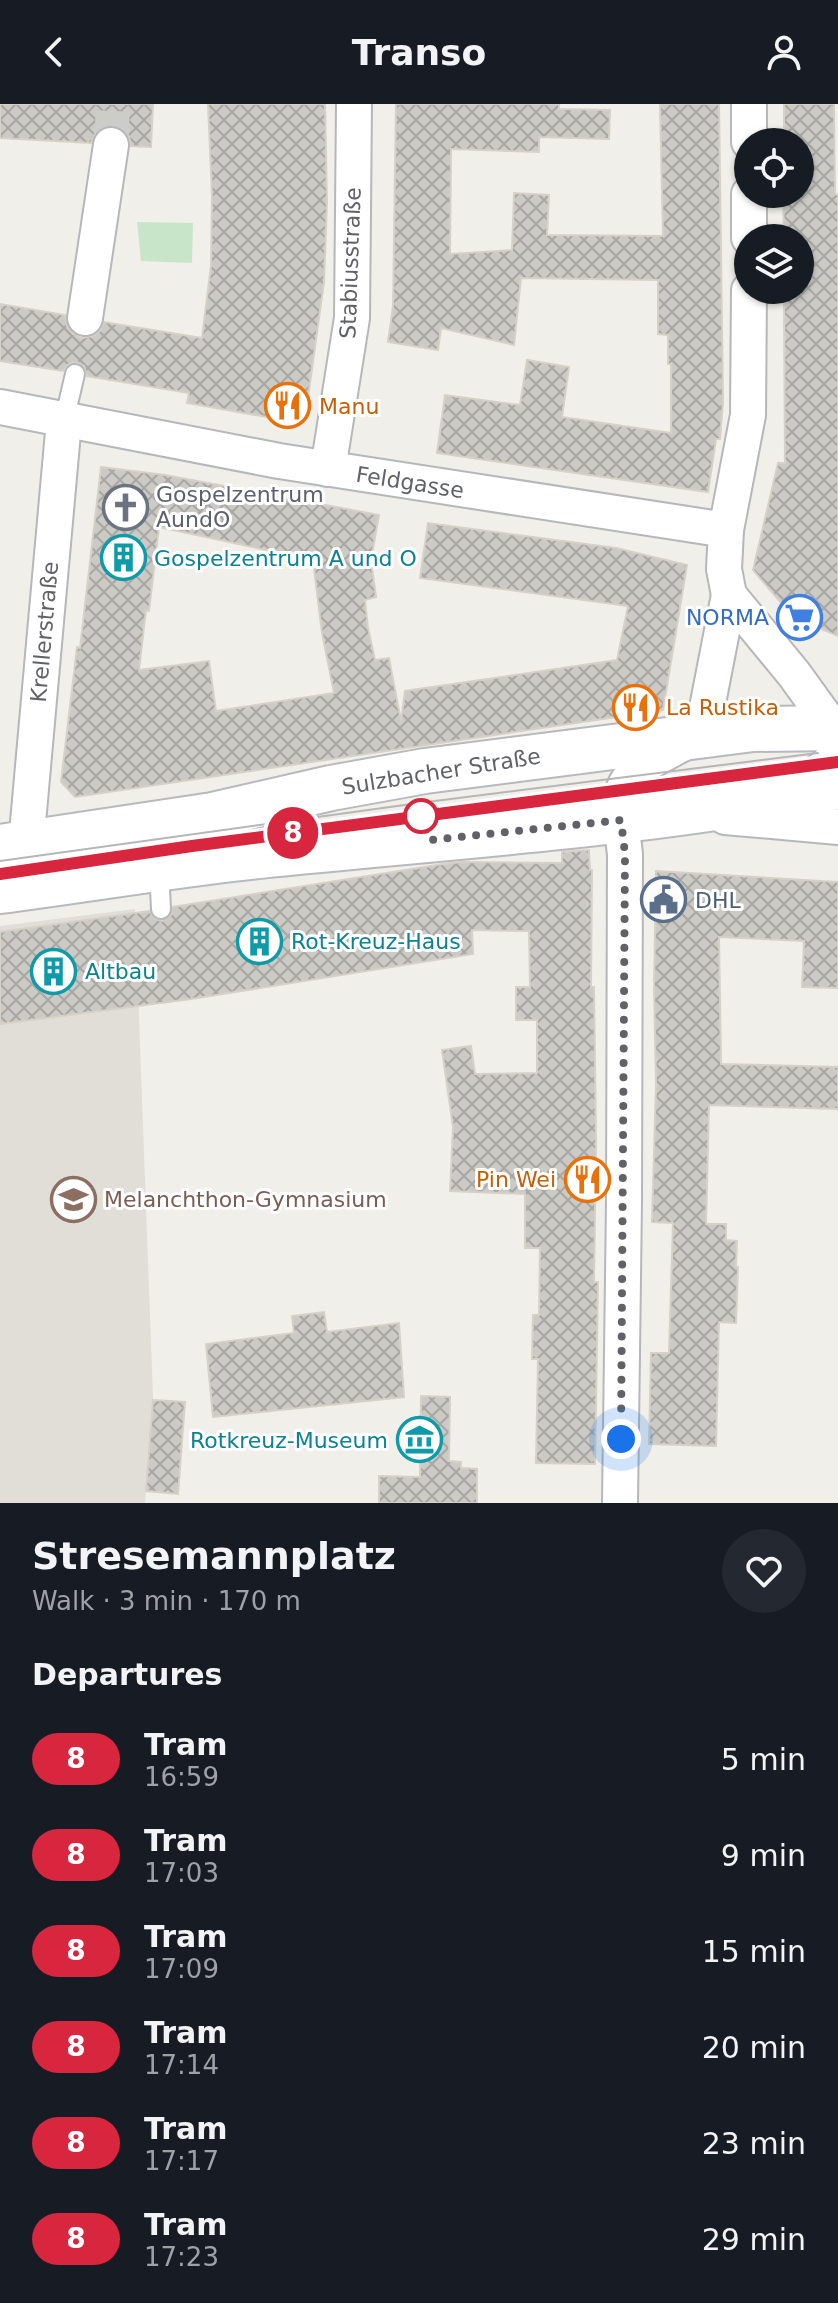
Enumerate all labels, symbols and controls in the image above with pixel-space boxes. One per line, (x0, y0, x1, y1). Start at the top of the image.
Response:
icon: back (32, 30, 76, 74)
icon: person (762, 30, 806, 74)
text: Transo (352, 32, 486, 73)
map controls (734, 128, 814, 304)
button: locate (734, 128, 814, 208)
street label: Stabiusstraße (335, 187, 366, 339)
button: layers (734, 224, 814, 304)
restaurant icon: Manu (264, 382, 312, 430)
place label: Manu (319, 394, 379, 419)
street label: Feldgasse (354, 462, 466, 503)
place label: Gospelzentrum AundO (156, 482, 324, 532)
church icon: Gospelzentrum AundO (101, 483, 149, 531)
building icon: Gospelzentrum A und O (99, 534, 147, 582)
place label: Gospelzentrum A und O (154, 546, 417, 571)
street label: Krellerstraße (26, 561, 63, 704)
supermarket icon: NORMA (776, 593, 824, 641)
place label: NORMA (686, 605, 769, 630)
restaurant icon: La Rustika (611, 683, 659, 731)
place label: La Rustika (666, 695, 779, 720)
street label: Sulzbacher Straße (340, 743, 542, 800)
unlabelled marker (404, 799, 438, 833)
line badge: 8 (267, 807, 319, 859)
text: 8 (283, 816, 303, 849)
public building icon: DHL (640, 876, 688, 924)
place label: DHL (695, 888, 741, 913)
building icon: Rot-Kreuz-Haus (236, 917, 284, 965)
place label: Rot-Kreuz-Haus (291, 929, 461, 954)
building icon: Altbau (30, 947, 78, 995)
place label: Altbau (85, 959, 156, 984)
restaurant icon: Pin Wei (563, 1155, 611, 1203)
place label: Pin Wei (476, 1167, 556, 1192)
school or university icon: Melanchthon-Gymnasium (49, 1175, 97, 1223)
place label: Melanchthon-Gymnasium (104, 1187, 387, 1212)
museum icon: Rotkreuz-Museum (395, 1416, 443, 1464)
your location (601, 1419, 641, 1459)
place label: Rotkreuz-Museum (190, 1428, 388, 1453)
button: heart (722, 1529, 806, 1613)
text: Stresemannplatz (32, 1534, 396, 1578)
text: Walk · 3 min · 170 m (32, 1586, 301, 1616)
text: Departures (32, 1657, 222, 1692)
text: Tram (144, 1727, 227, 1762)
text: 8 (66, 1742, 86, 1775)
text: 5 min (721, 1742, 806, 1777)
text: 16:59 (144, 1762, 219, 1792)
text: Tram (144, 1823, 227, 1858)
text: 8 (66, 1838, 86, 1871)
text: 9 min (721, 1838, 806, 1873)
text: 17:03 (144, 1858, 219, 1888)
text: Tram (144, 1919, 227, 1954)
text: 8 (66, 1934, 86, 1967)
text: 15 min (702, 1934, 806, 1969)
text: 17:09 (144, 1954, 219, 1984)
text: Tram (144, 2015, 227, 2050)
text: 8 (66, 2030, 86, 2063)
text: 20 min (702, 2030, 806, 2065)
text: 17:14 (144, 2050, 219, 2080)
text: Tram (144, 2111, 227, 2146)
text: 8 (66, 2126, 86, 2159)
text: 23 min (702, 2126, 806, 2161)
text: 17:17 (144, 2146, 219, 2176)
text: Tram (144, 2207, 227, 2242)
text: 8 (66, 2222, 86, 2255)
text: 29 min (702, 2222, 806, 2257)
text: 17:23 (144, 2242, 219, 2272)

